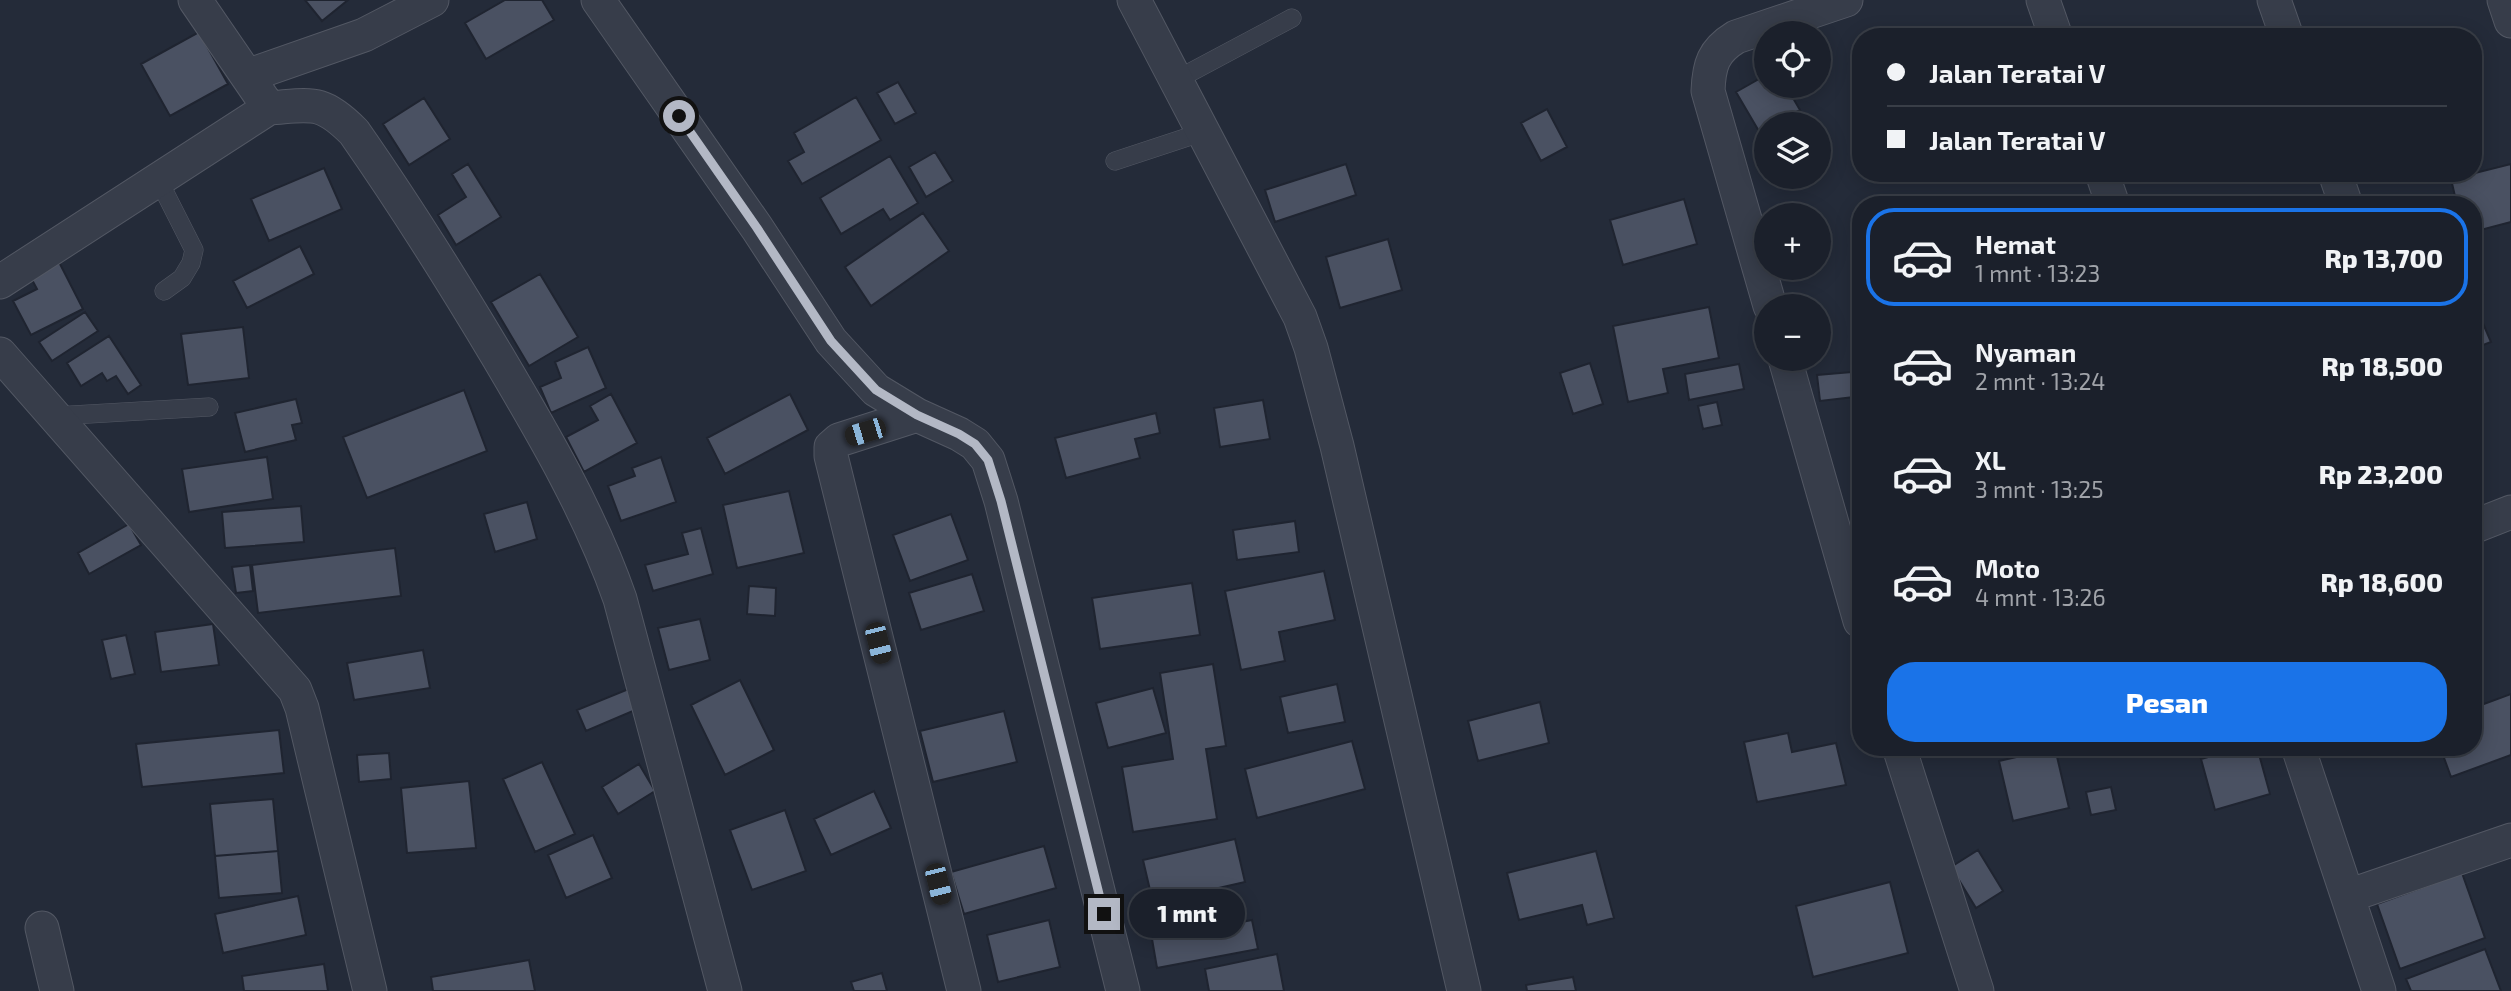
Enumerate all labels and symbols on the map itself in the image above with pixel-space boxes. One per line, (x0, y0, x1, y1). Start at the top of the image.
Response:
route start (663, 100, 695, 132)
car (842, 416, 889, 448)
car (863, 620, 894, 666)
car (923, 861, 954, 907)
callout: 1 mnt (1128, 890, 1244, 939)
route end (1088, 898, 1120, 930)

